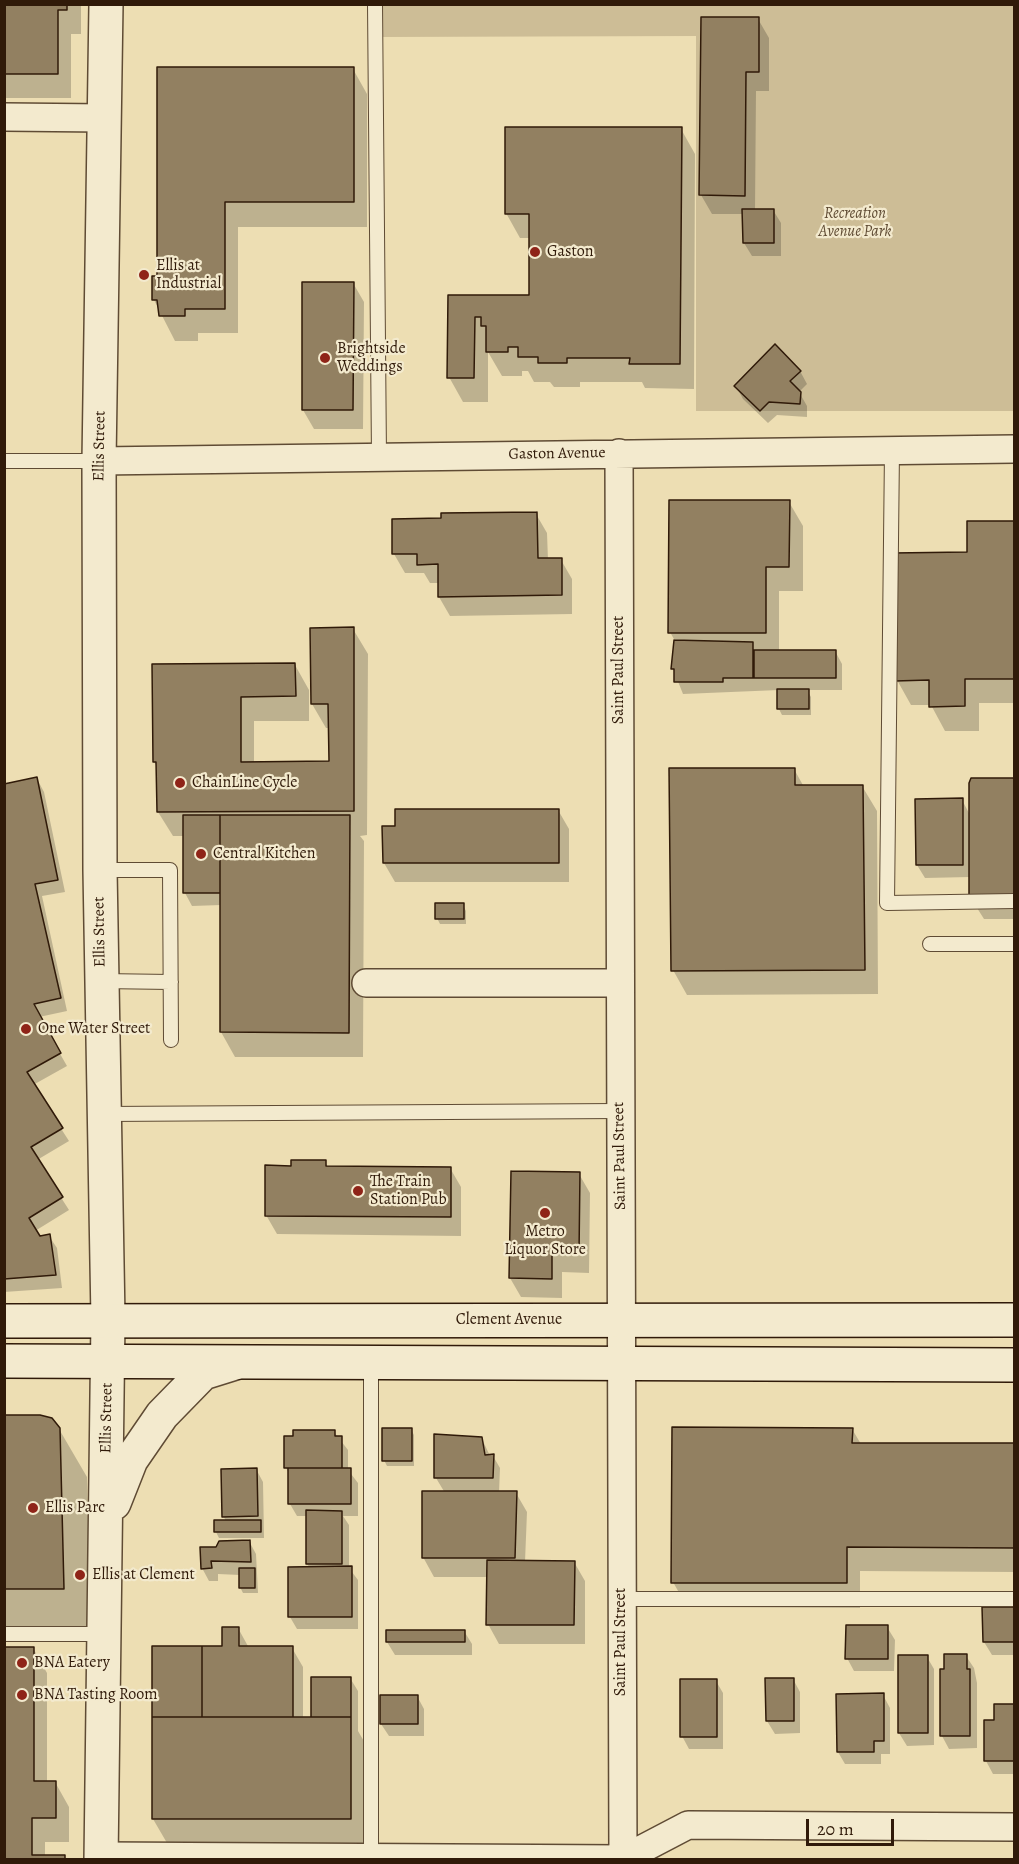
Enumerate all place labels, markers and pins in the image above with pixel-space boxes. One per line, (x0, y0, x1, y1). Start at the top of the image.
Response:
place label: Gaston (547, 242, 593, 262)
marker: Gaston (528, 245, 542, 259)
place label: Ellis at Industrial (156, 256, 221, 294)
marker: Ellis at Industrial (137, 268, 151, 282)
place label: Brightside Weddings (337, 339, 406, 377)
marker: Brightside Weddings (318, 351, 332, 365)
place label: ChainLine Cycle (192, 773, 297, 793)
marker: ChainLine Cycle (173, 776, 187, 790)
place label: Central Kitchen (213, 844, 316, 864)
marker: Central Kitchen (194, 847, 208, 861)
place label: One Water Street (38, 1019, 150, 1039)
marker: One Water Street (19, 1022, 33, 1036)
place label: The Train Station Pub (370, 1172, 447, 1210)
marker: The Train Station Pub (351, 1184, 365, 1198)
marker: Metro Liquor Store (538, 1206, 552, 1220)
place label: Metro Liquor Store (504, 1222, 586, 1260)
place label: Ellis Parc (45, 1498, 105, 1518)
marker: Ellis Parc (26, 1501, 40, 1515)
place label: Ellis at Clement (92, 1565, 195, 1585)
marker: Ellis at Clement (73, 1568, 87, 1582)
place label: BNA Eatery (34, 1653, 110, 1673)
marker: BNA Eatery (15, 1656, 29, 1670)
place label: BNA Tasting Room (34, 1685, 158, 1705)
marker: BNA Tasting Room (15, 1688, 29, 1702)

